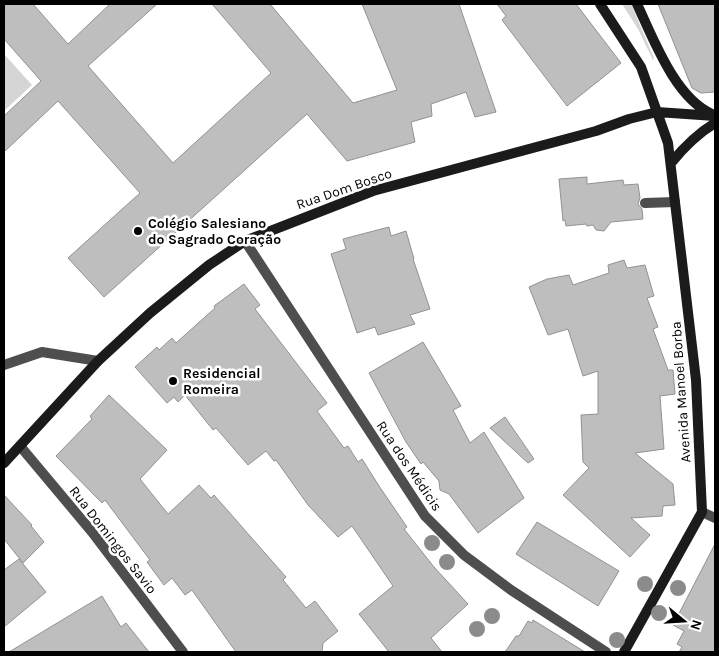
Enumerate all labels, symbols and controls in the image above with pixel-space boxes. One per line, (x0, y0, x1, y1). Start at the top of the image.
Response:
street label: Rua Dom Bosco (294, 165, 394, 213)
place label: Colégio Salesiano do Sagrado Coração (148, 215, 281, 248)
marker: Colégio Salesiano do Sagrado Coração (132, 225, 144, 237)
street label: Avenida Manoel Borba (668, 321, 694, 463)
place label: Residencial Romeira (183, 365, 261, 398)
marker: Residencial Romeira (167, 375, 179, 387)
street label: Rua dos Médicis (373, 418, 445, 514)
street label: Rua Domingos Savio (66, 483, 160, 597)
north arrow (659, 596, 709, 646)
text: N (686, 617, 706, 632)

